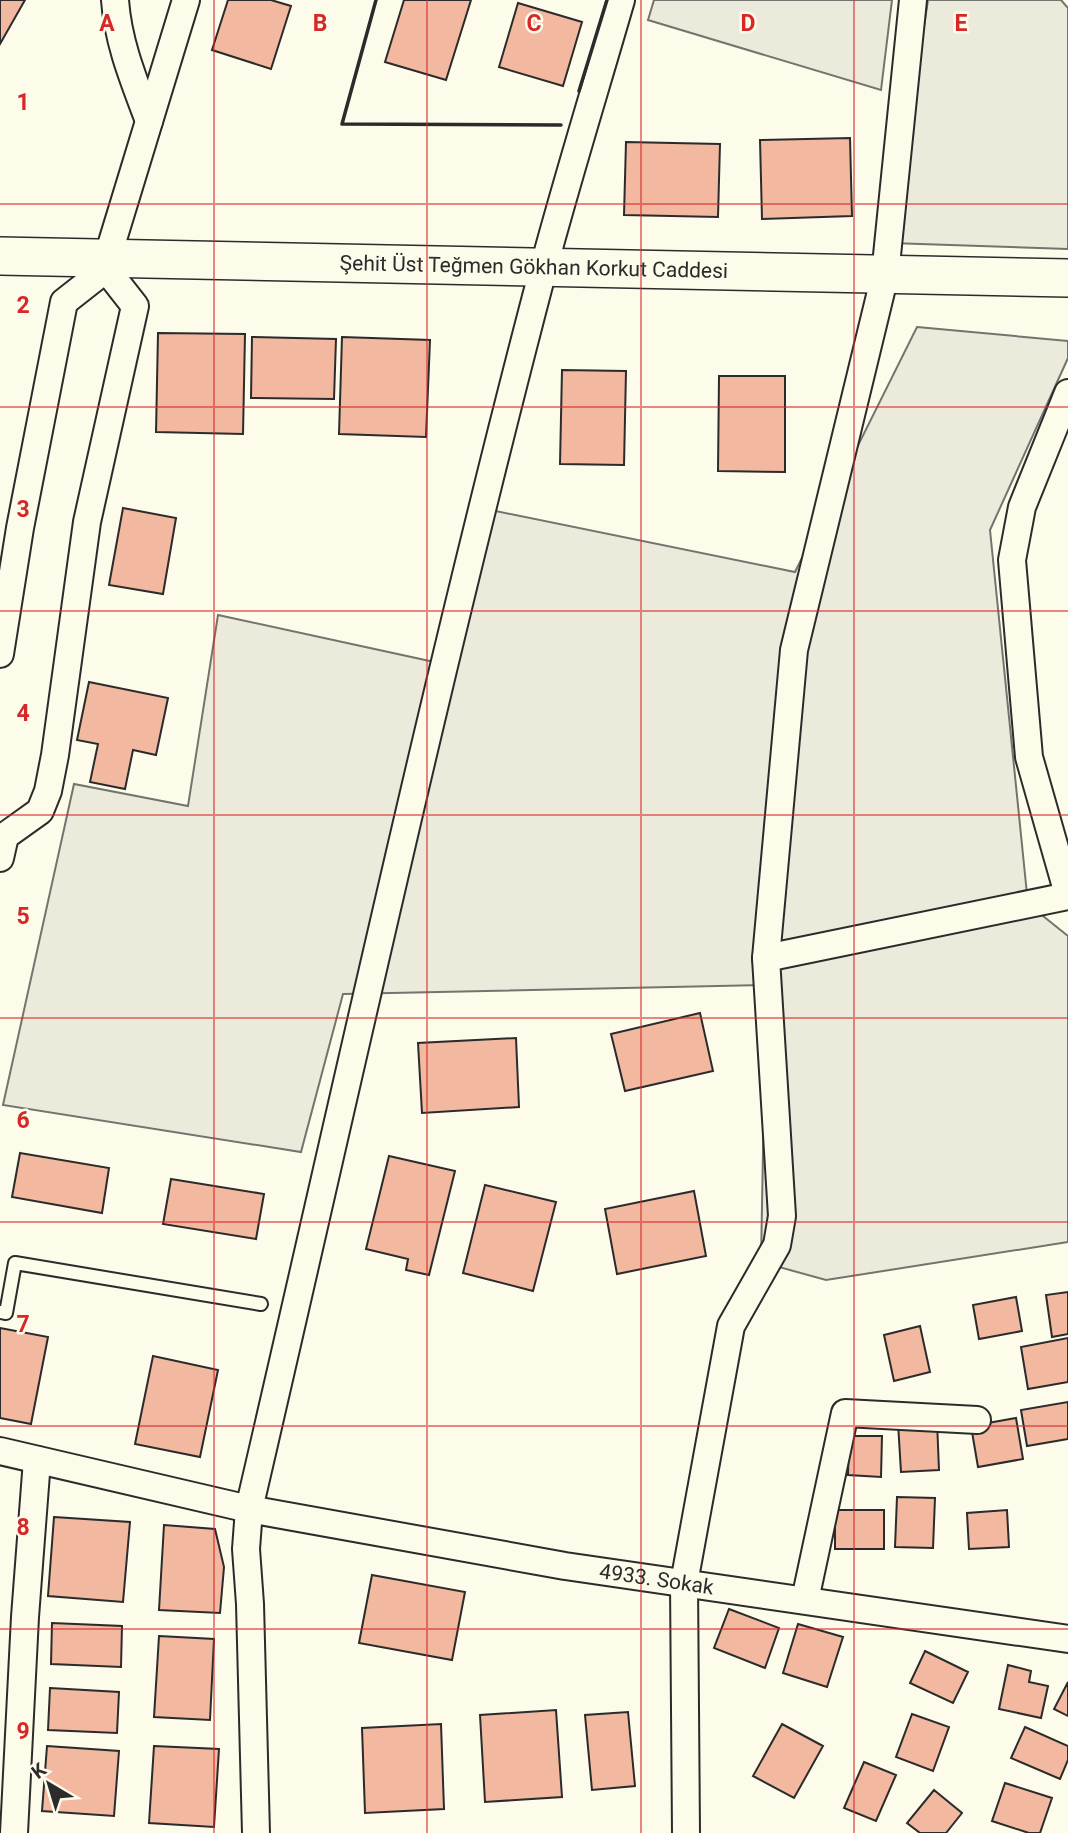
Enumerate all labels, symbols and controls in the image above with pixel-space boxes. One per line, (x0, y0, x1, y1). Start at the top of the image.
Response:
text: A (99, 10, 115, 37)
text: B (313, 10, 327, 37)
text: C (526, 10, 542, 37)
text: D (741, 10, 755, 37)
text: E (955, 10, 968, 37)
text: 1 (16, 89, 30, 116)
street label: Şehit Üst Teğmen Gökhan Korkut Caddesi (339, 251, 728, 283)
text: 2 (16, 292, 30, 319)
text: 3 (16, 496, 30, 523)
text: 4 (16, 700, 30, 727)
text: 5 (16, 903, 30, 930)
text: 6 (16, 1107, 30, 1134)
text: 7 (16, 1311, 30, 1338)
text: 8 (16, 1514, 30, 1541)
street label: 4933. Sokak (598, 1559, 716, 1599)
text: 9 (16, 1718, 30, 1745)
north arrow (14, 1749, 84, 1819)
text: K (27, 1758, 51, 1784)

